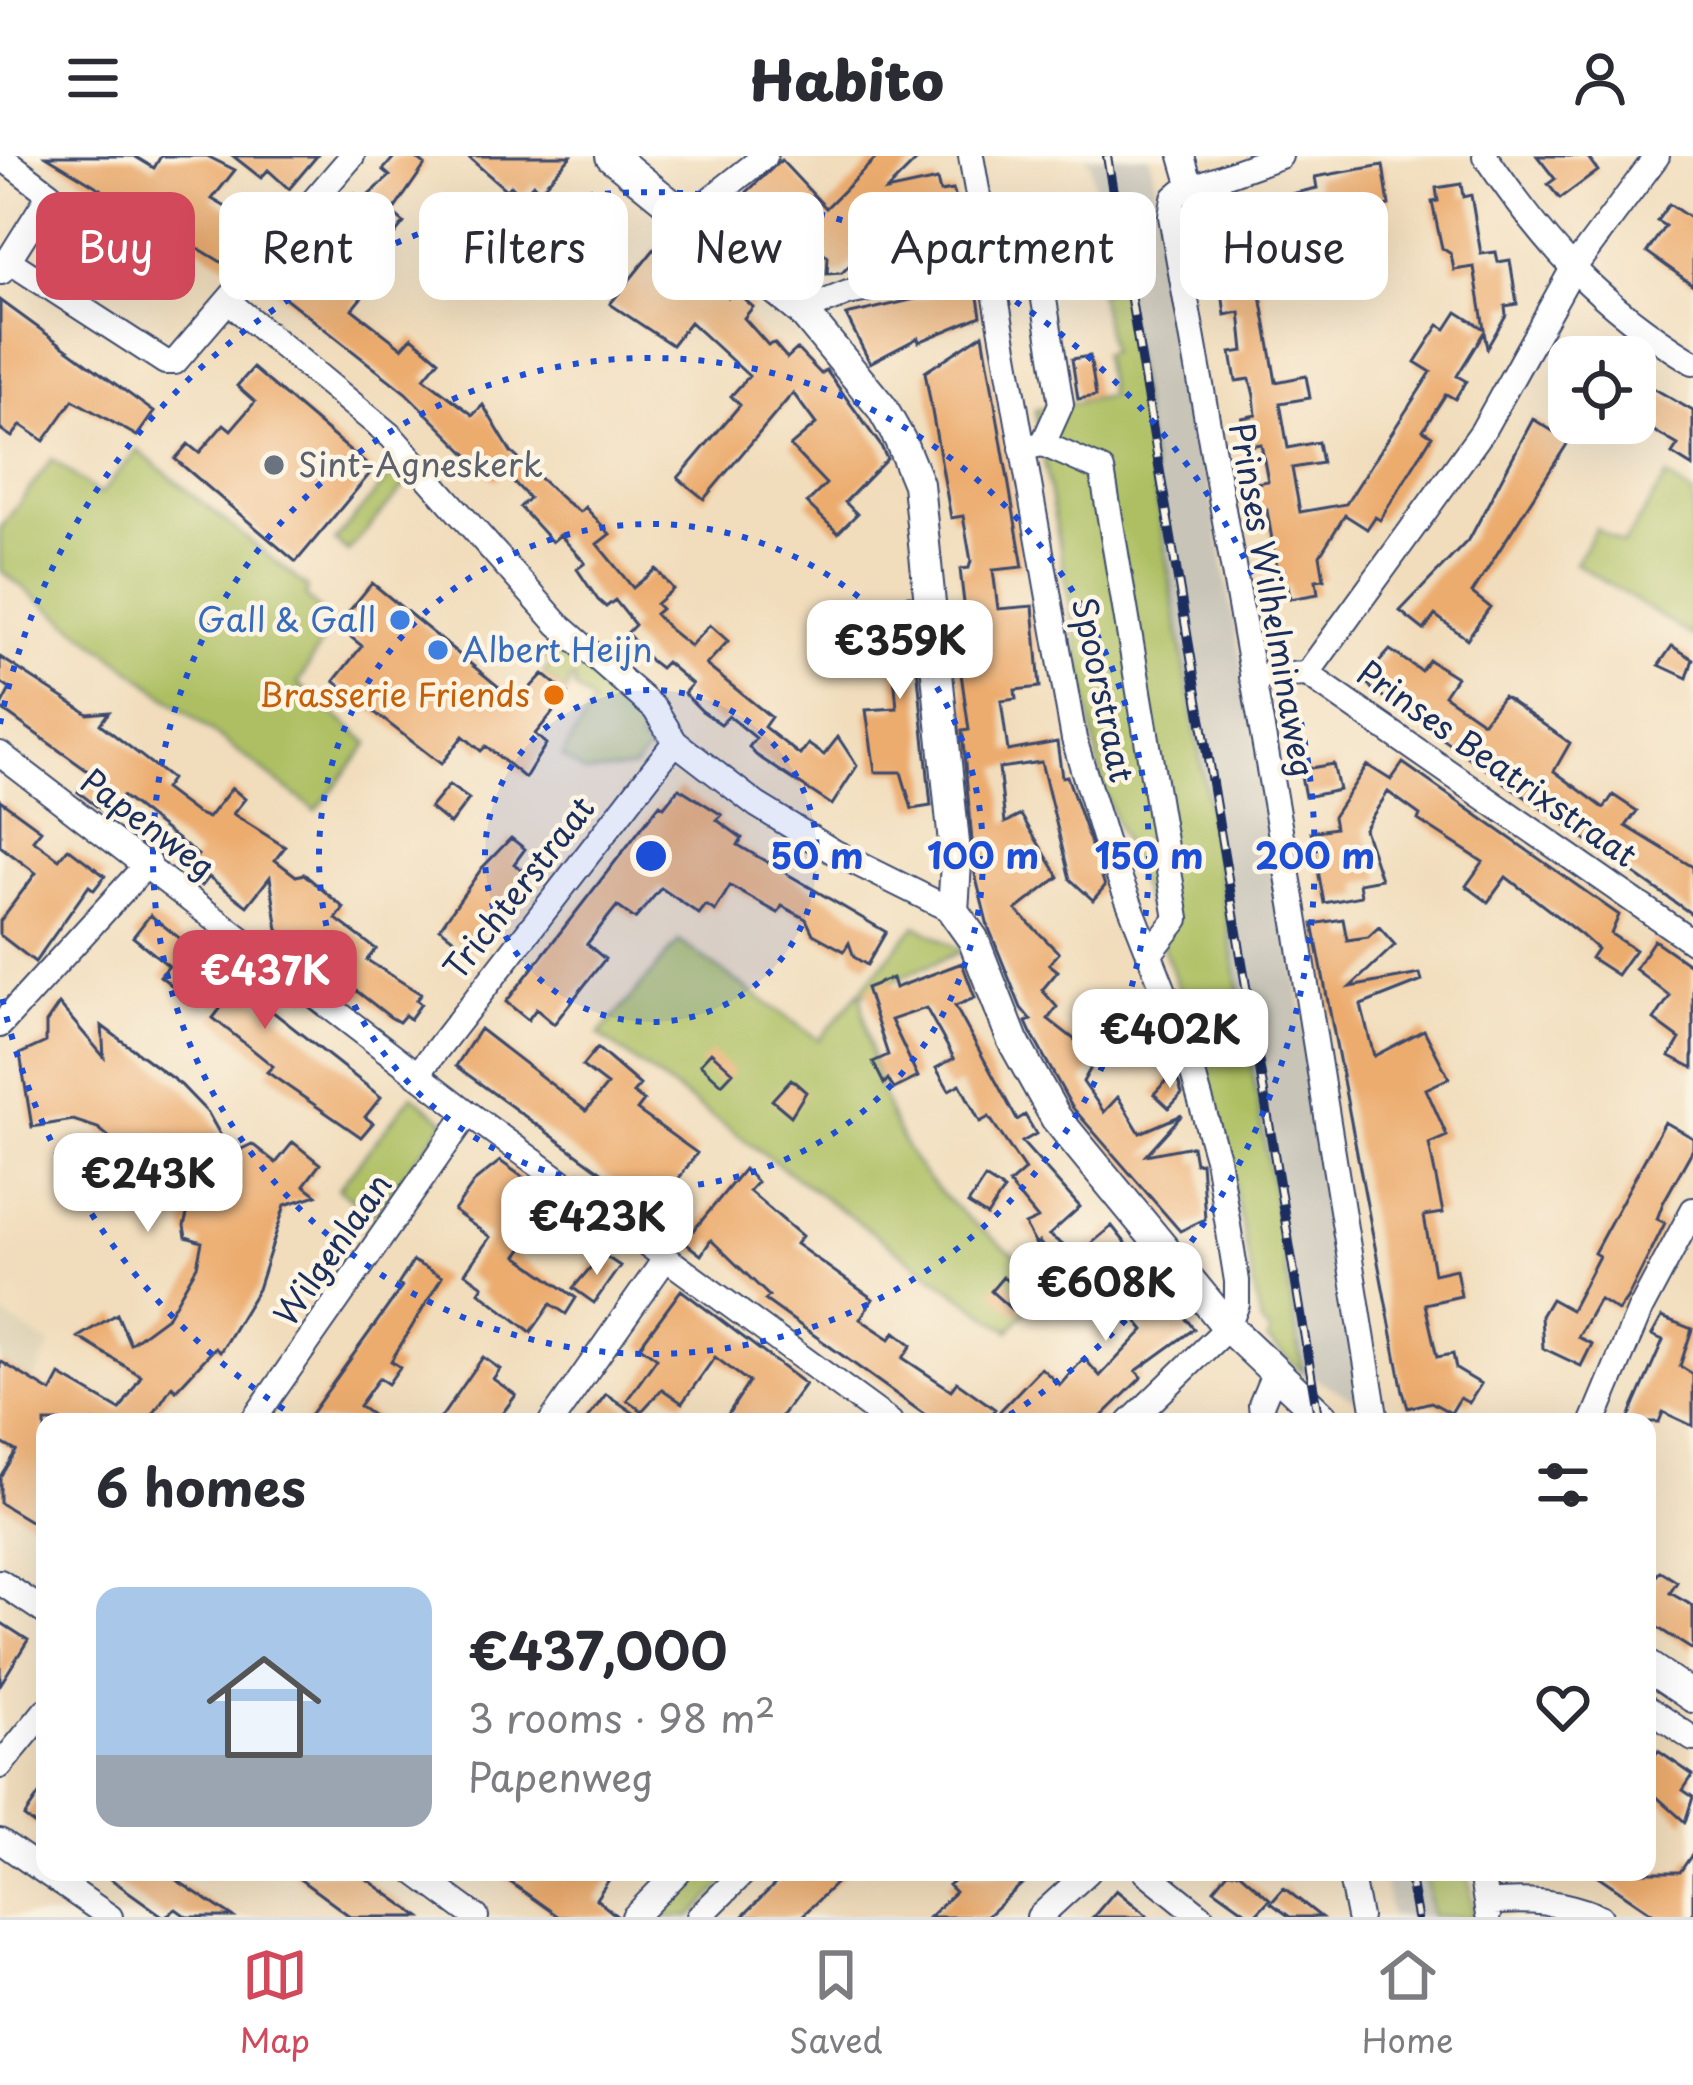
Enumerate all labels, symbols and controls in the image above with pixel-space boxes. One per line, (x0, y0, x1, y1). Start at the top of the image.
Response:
text: Habito (749, 38, 944, 119)
icon: menu (60, 45, 126, 111)
icon: person (1567, 45, 1633, 111)
chip: Buy (36, 192, 195, 300)
chip: Rent (219, 192, 395, 300)
chip: Filters (419, 192, 628, 300)
chip: New (652, 192, 824, 300)
chip: Apartment (848, 192, 1156, 300)
chip: House (1180, 192, 1388, 300)
map controls (1548, 336, 1656, 444)
button: locate (1548, 336, 1656, 444)
street label: Prinses Wilhelminaweg (1218, 418, 1330, 781)
place label: Sint-Agneskerk (298, 438, 543, 488)
marker: Sint-Agneskerk (261, 452, 287, 478)
place label: Gall & Gall (197, 593, 376, 643)
street label: Spoorstraat (1061, 593, 1149, 787)
pin: €359K (816, 600, 984, 702)
marker: Gall & Gall (387, 607, 413, 633)
text: €359K (834, 609, 966, 668)
place label: Albert Heijn (462, 623, 652, 673)
marker: Albert Heijn (425, 637, 451, 663)
street label: Prinses Beatrixstraat (1348, 647, 1648, 878)
place label: Brasserie Friends (259, 668, 530, 718)
marker: Brasserie Friends (541, 682, 567, 708)
street label: Papenweg (71, 755, 227, 890)
street label: Trichterstraat (430, 784, 605, 989)
text: 50 m (770, 827, 864, 881)
text: 100 m (927, 827, 1039, 881)
text: 150 m (1094, 827, 1204, 881)
text: 200 m (1255, 827, 1375, 881)
centre of rings (630, 835, 672, 877)
pin: €437K (181, 930, 349, 1032)
text: €437K (200, 939, 330, 998)
pin: €402K (1086, 989, 1254, 1091)
text: €402K (1099, 998, 1241, 1057)
pin: €243K (64, 1133, 232, 1235)
text: €243K (81, 1142, 215, 1201)
street label: Wilgenlaan (260, 1161, 403, 1335)
pin: €423K (513, 1176, 681, 1278)
text: €423K (528, 1185, 666, 1244)
pin: €608K (1022, 1242, 1190, 1344)
text: €608K (1036, 1251, 1176, 1310)
text: 6 homes (96, 1447, 306, 1524)
icon: filters (1530, 1452, 1596, 1518)
text: €437,000 (468, 1610, 727, 1687)
icon: home (192, 1635, 336, 1779)
icon: heart (1530, 1674, 1596, 1740)
text: 3 rooms · 98 m² (468, 1687, 775, 1746)
text: Papenweg (468, 1746, 654, 1805)
tab: Map (240, 1942, 310, 2064)
tab: Saved (789, 1942, 883, 2064)
tab: Home (1362, 1942, 1453, 2064)

